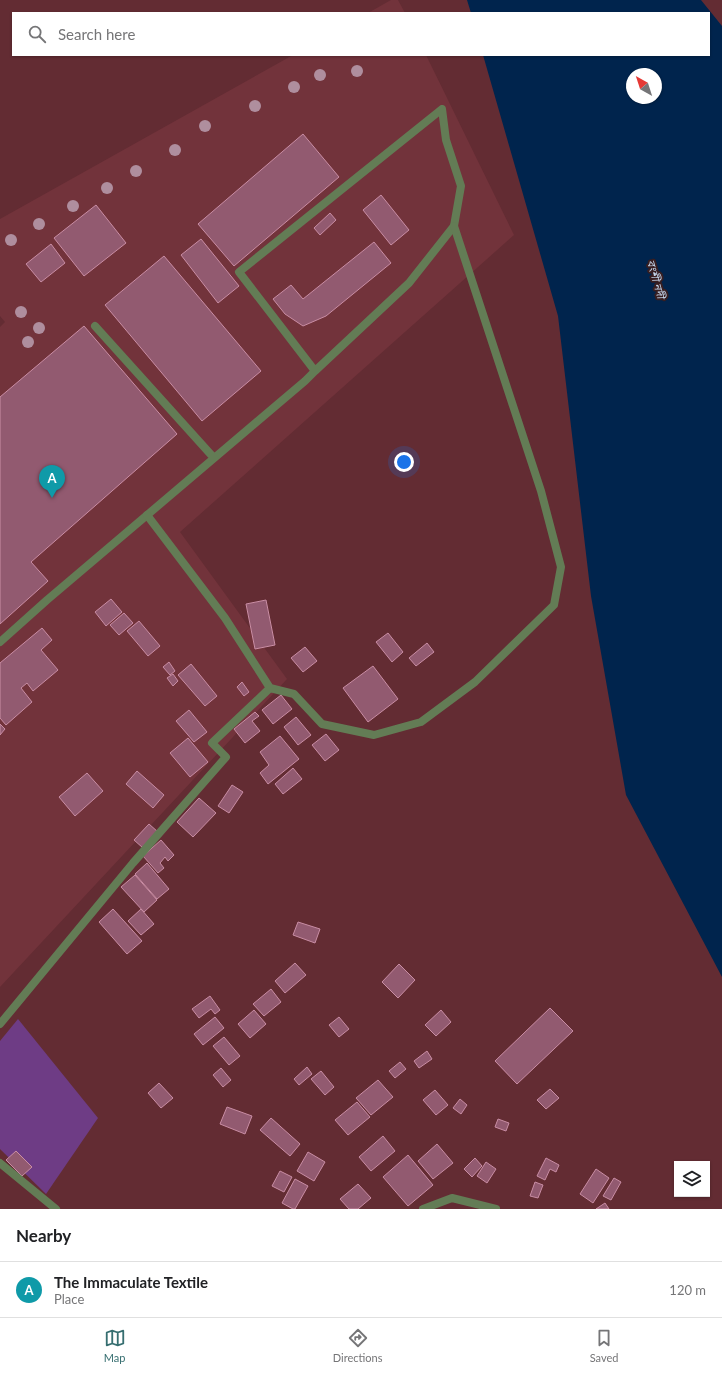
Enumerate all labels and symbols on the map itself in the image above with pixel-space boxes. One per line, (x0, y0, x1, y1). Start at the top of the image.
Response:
north arrow (626, 68, 662, 104)
water label: বংশী নদী (645, 258, 669, 302)
your location (394, 452, 414, 472)
pin: A (39, 465, 65, 498)

